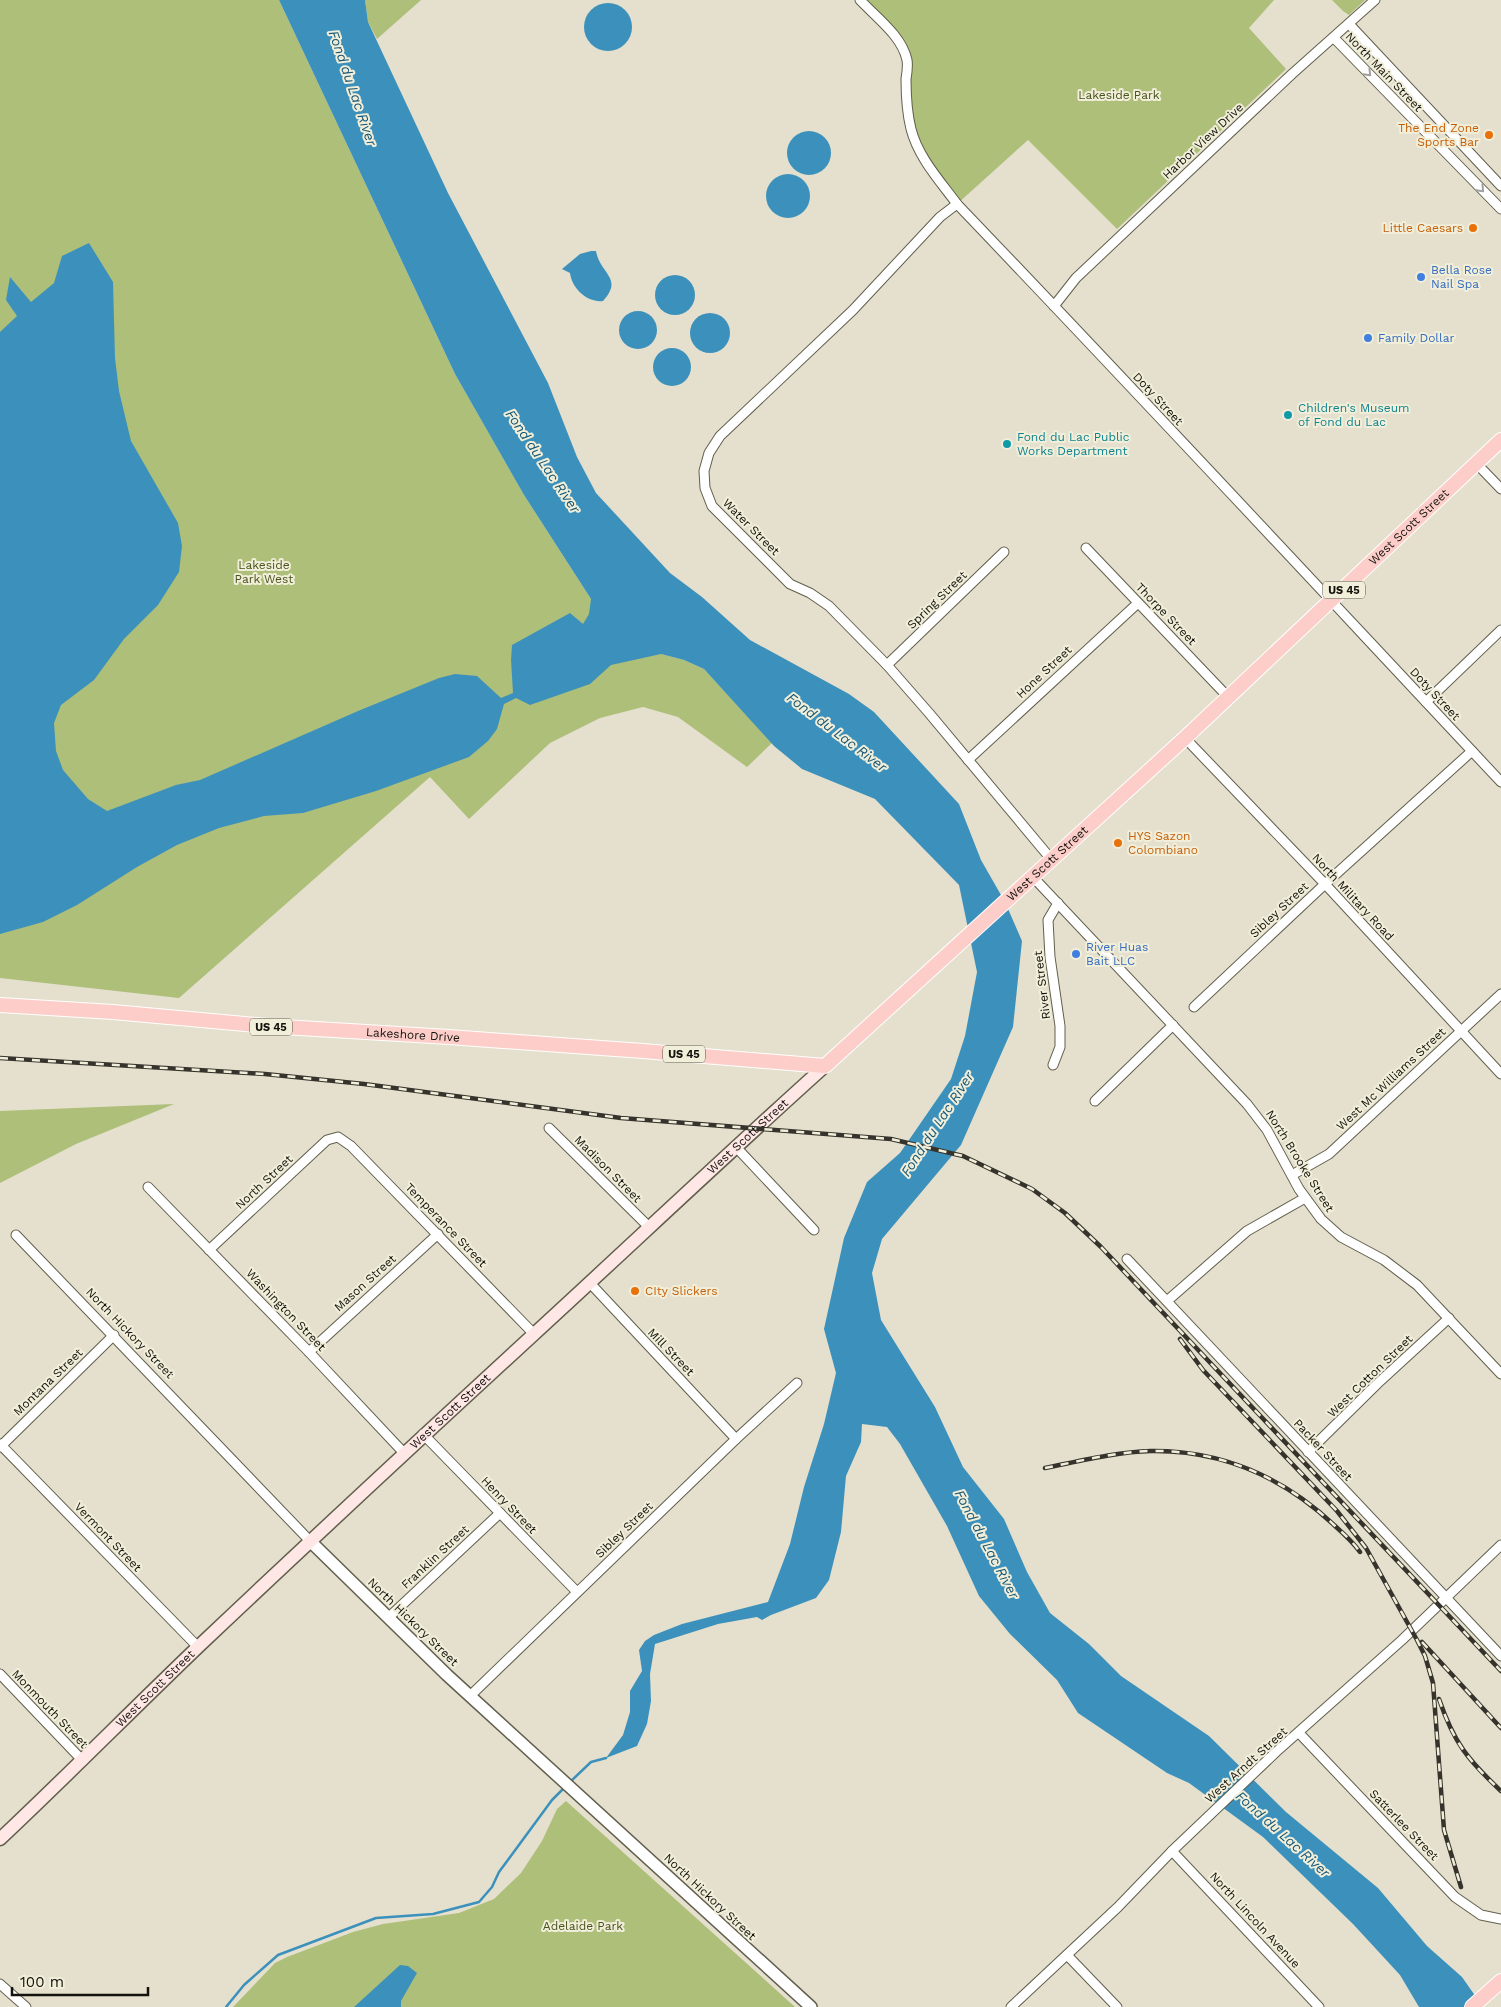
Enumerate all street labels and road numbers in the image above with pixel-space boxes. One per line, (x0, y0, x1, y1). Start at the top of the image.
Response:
street label: North Main Street (1343, 29, 1425, 115)
street label: Harbor View Drive (1160, 100, 1246, 182)
street label: Doty Street (1130, 370, 1186, 428)
street label: West Scott Street (1366, 486, 1452, 568)
street label: Water Street (720, 496, 782, 558)
street label: Spring Street (904, 568, 970, 632)
street label: Thorpe Street (1133, 580, 1199, 648)
road number: US 45 (1323, 582, 1365, 598)
street label: Hone Street (1013, 643, 1075, 701)
street label: Doty Street (1407, 665, 1463, 723)
street label: West Scott Street (1004, 823, 1091, 904)
street label: North Military Road (1309, 851, 1397, 943)
street label: Sibley Street (1247, 879, 1311, 941)
street label: River Street (1031, 950, 1053, 1020)
road number: US 45 (250, 1019, 292, 1036)
street label: Lakeshore Drive (365, 1025, 460, 1045)
street label: West Mc Williams Street (1333, 1025, 1449, 1133)
road number: US 45 (663, 1046, 705, 1062)
street label: West Scott Street (704, 1096, 791, 1177)
street label: North Brooke Street (1263, 1107, 1337, 1215)
street label: Madison Street (572, 1133, 644, 1205)
street label: North Street (232, 1152, 296, 1212)
street label: Temperance Street (402, 1180, 490, 1270)
street label: Mason Street (331, 1252, 399, 1314)
street label: Washington Street (243, 1266, 329, 1354)
street label: North Hickory Street (83, 1285, 177, 1381)
street label: Mill Street (645, 1325, 697, 1379)
street label: West Cotton Street (1325, 1332, 1415, 1420)
street label: Montana Street (11, 1345, 85, 1419)
street label: West Scott Street (407, 1371, 493, 1452)
street label: Packer Street (1291, 1416, 1355, 1484)
street label: Henry Street (478, 1473, 540, 1537)
street label: Sibley Street (592, 1499, 656, 1561)
street label: Vermont Street (72, 1500, 144, 1574)
street label: Franklin Street (398, 1522, 472, 1592)
street label: North Hickory Street (365, 1575, 461, 1669)
street label: West Scott Street (113, 1647, 197, 1730)
street label: Monmouth Street (9, 1667, 91, 1751)
street label: West Arndt Street (1202, 1724, 1290, 1806)
street label: Satterlee Street (1367, 1787, 1441, 1863)
street label: North Hickory Street (661, 1851, 759, 1943)
street label: North Lincoln Avenue (1207, 1869, 1303, 1971)

